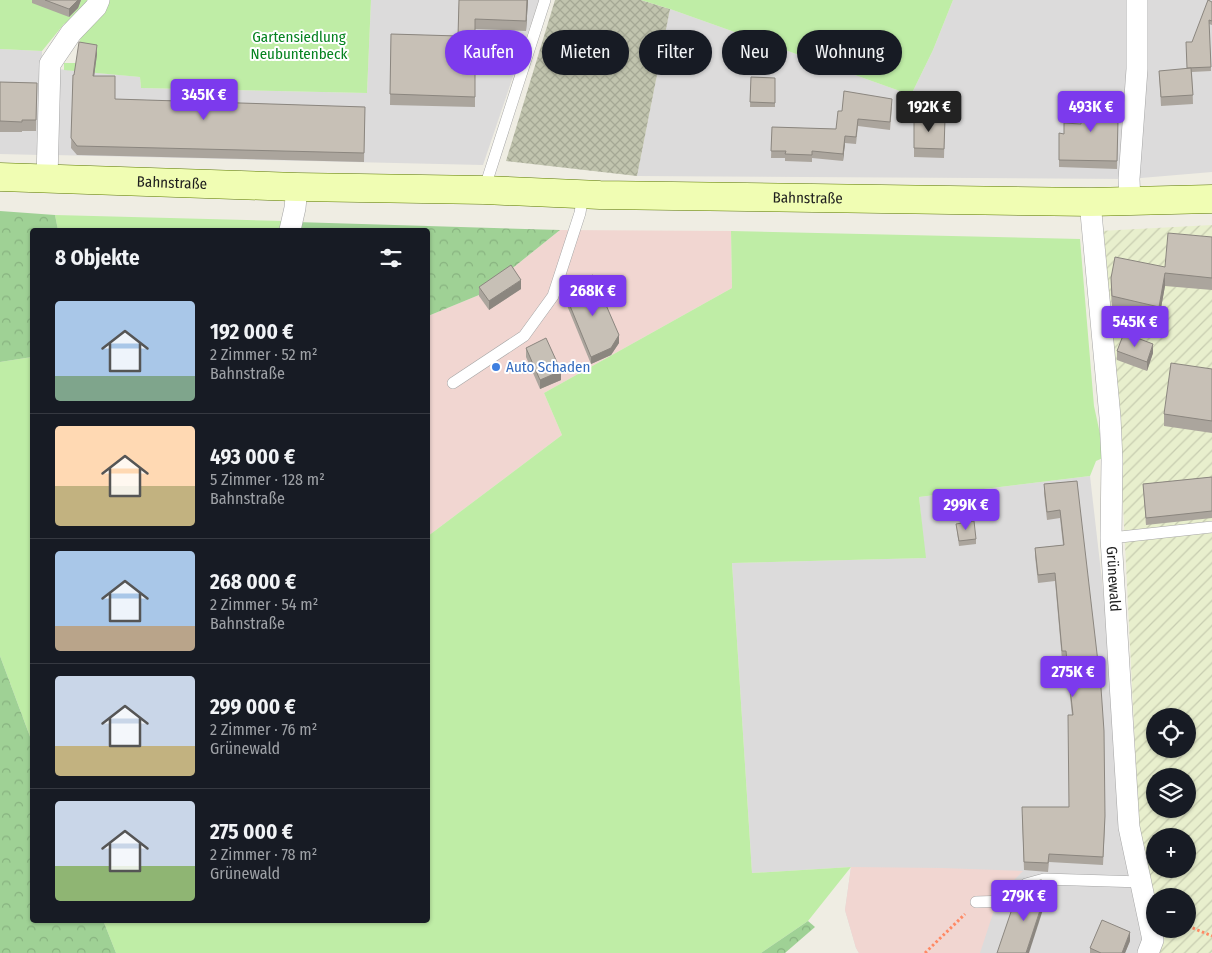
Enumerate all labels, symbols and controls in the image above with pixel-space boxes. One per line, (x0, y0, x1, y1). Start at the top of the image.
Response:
park label: Gartensiedlung Neubuntenbeck (251, 28, 347, 63)
chip: Kaufen (445, 30, 532, 75)
chip: Mieten (542, 30, 629, 75)
chip: Filter (639, 30, 712, 75)
chip: Neu (722, 30, 787, 75)
chip: Wohnung (797, 30, 902, 75)
pin: 345K € (163, 78, 245, 121)
text: 345K € (182, 85, 226, 104)
pin: 192K € (888, 90, 970, 133)
pin: 493K € (1050, 90, 1132, 133)
text: 192K € (907, 97, 951, 116)
text: 493K € (1069, 97, 1113, 116)
street label: Bahnstraße (136, 173, 207, 193)
street label: Bahnstraße (772, 188, 843, 207)
icon: filters (377, 244, 405, 272)
text: 8 Objekte (55, 245, 140, 271)
pin: 268K € (552, 274, 634, 317)
text: 268K € (570, 281, 616, 300)
pin: 545K € (1094, 306, 1176, 348)
text: 545K € (1113, 312, 1157, 331)
text: 192 000 € (210, 319, 294, 345)
icon: home (95, 321, 155, 381)
text: 2 Zimmer · 52 m² (210, 345, 317, 364)
place label: Auto Schaden (506, 358, 590, 376)
marker: Auto Schaden (490, 361, 502, 373)
text: Bahnstraße (210, 364, 285, 383)
text: 493 000 € (210, 444, 295, 470)
icon: home (95, 446, 155, 506)
text: 5 Zimmer · 128 m² (210, 470, 325, 489)
pin: 299K € (925, 488, 1007, 531)
text: Bahnstraße (210, 489, 285, 508)
text: 299K € (943, 495, 989, 514)
street label: Grünewald (1103, 546, 1125, 612)
text: 268 000 € (210, 569, 296, 595)
icon: home (95, 571, 155, 631)
text: 2 Zimmer · 54 m² (210, 595, 318, 614)
text: Bahnstraße (210, 614, 285, 633)
pin: 275K € (1032, 656, 1114, 698)
text: 275K € (1051, 662, 1095, 681)
text: 299 000 € (210, 694, 296, 720)
icon: home (95, 696, 155, 756)
map controls (1146, 708, 1196, 938)
button: locate (1146, 708, 1196, 758)
text: 2 Zimmer · 76 m² (210, 720, 317, 739)
text: Grünewald (210, 739, 280, 758)
button: layers (1146, 768, 1196, 818)
text: 275 000 € (210, 819, 293, 845)
icon: home (95, 821, 155, 881)
button: + (1146, 828, 1196, 878)
text: 2 Zimmer · 78 m² (210, 845, 317, 864)
text: Grünewald (210, 864, 280, 883)
pin: 279K € (983, 880, 1065, 922)
text: 279K € (1002, 886, 1046, 905)
button: − (1146, 888, 1196, 938)

